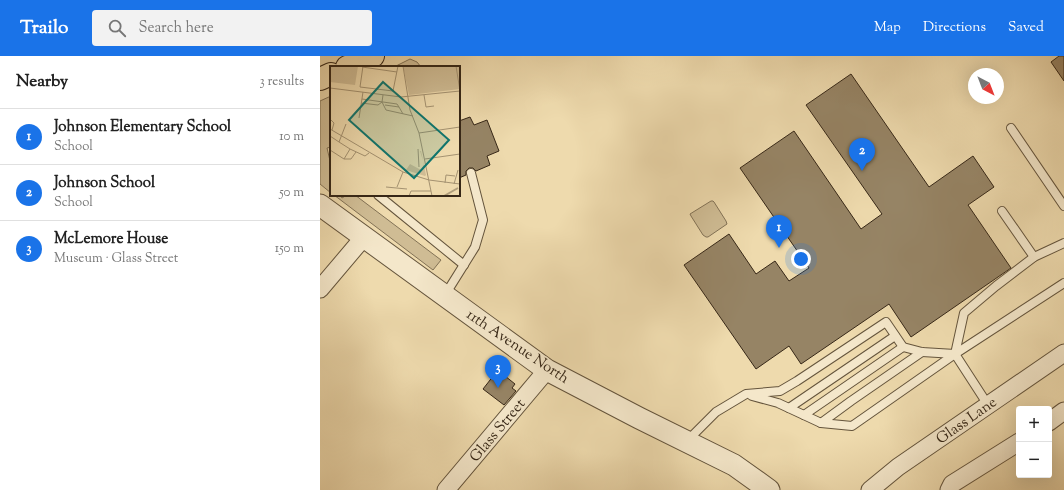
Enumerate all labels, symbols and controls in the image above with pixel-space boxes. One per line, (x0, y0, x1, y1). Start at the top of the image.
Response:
search box (92, 10, 372, 46)
text: Trailo (20, 15, 68, 42)
icon: search (106, 17, 128, 39)
text: Search here (138, 18, 214, 39)
text: Map (874, 18, 901, 38)
text: Directions (923, 18, 986, 38)
text: Saved (1008, 18, 1044, 38)
inset map (330, 66, 460, 196)
north arrow (968, 68, 1004, 104)
text: Nearby (16, 70, 68, 94)
text: 3 results (259, 73, 304, 91)
text: Johnson Elementary School (54, 117, 231, 138)
text: 1 (27, 128, 31, 146)
text: 10 m (279, 128, 304, 146)
text: School (54, 138, 93, 156)
pin: 2 (849, 138, 875, 171)
text: Johnson School (54, 173, 155, 194)
text: 2 (26, 184, 32, 202)
text: 50 m (279, 184, 304, 202)
text: School (54, 194, 93, 212)
pin: 1 (766, 215, 792, 248)
text: McLemore House (54, 229, 168, 250)
text: 3 (26, 240, 32, 258)
text: 150 m (275, 240, 304, 258)
your location (791, 249, 811, 269)
text: Museum · Glass Street (54, 250, 178, 268)
street label: 11th Avenue North (461, 305, 573, 390)
pin: 3 (485, 355, 511, 388)
street label: Glass Lane (932, 393, 1002, 450)
street label: Glass Street (465, 395, 531, 467)
map controls (1016, 406, 1052, 478)
button: + (1016, 406, 1052, 442)
button: − (1016, 442, 1052, 478)

